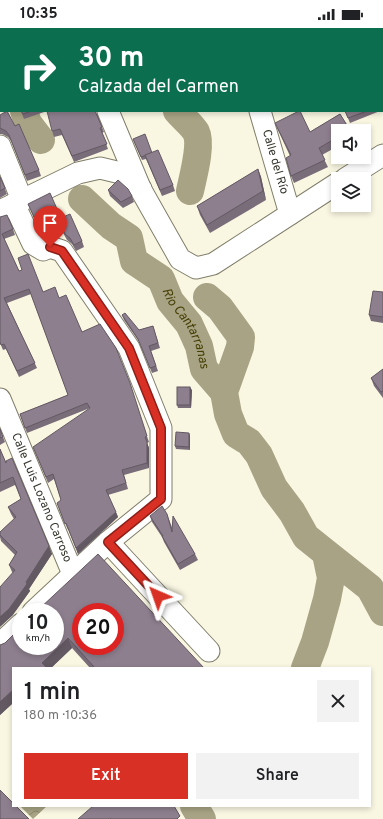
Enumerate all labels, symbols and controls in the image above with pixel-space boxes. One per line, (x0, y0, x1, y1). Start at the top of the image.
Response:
text: 10:35 (20, 5, 58, 24)
text: 30 m (78, 41, 144, 77)
icon: right (12, 44, 64, 96)
text: Calzada del Carmen (78, 76, 239, 99)
map controls (331, 124, 371, 212)
button: sound (331, 124, 371, 164)
street label: Calle del Río (258, 128, 292, 196)
button: layers (331, 172, 371, 212)
pin (33, 206, 67, 247)
icon: arrive (39, 212, 61, 234)
water label: Rio Cantarranas (158, 286, 212, 370)
street label: Calle Luis Lozano Carroso (7, 431, 75, 565)
position arrow (137, 575, 179, 617)
speed limit sign: 20 (72, 603, 124, 655)
text: 10 (27, 611, 49, 637)
text: km/h (26, 632, 50, 645)
text: 1 min (24, 678, 81, 708)
button: close (317, 680, 359, 722)
text: 180 m · 10:36 (24, 708, 97, 724)
button: Exit (24, 753, 188, 799)
button: Share (196, 753, 359, 799)

